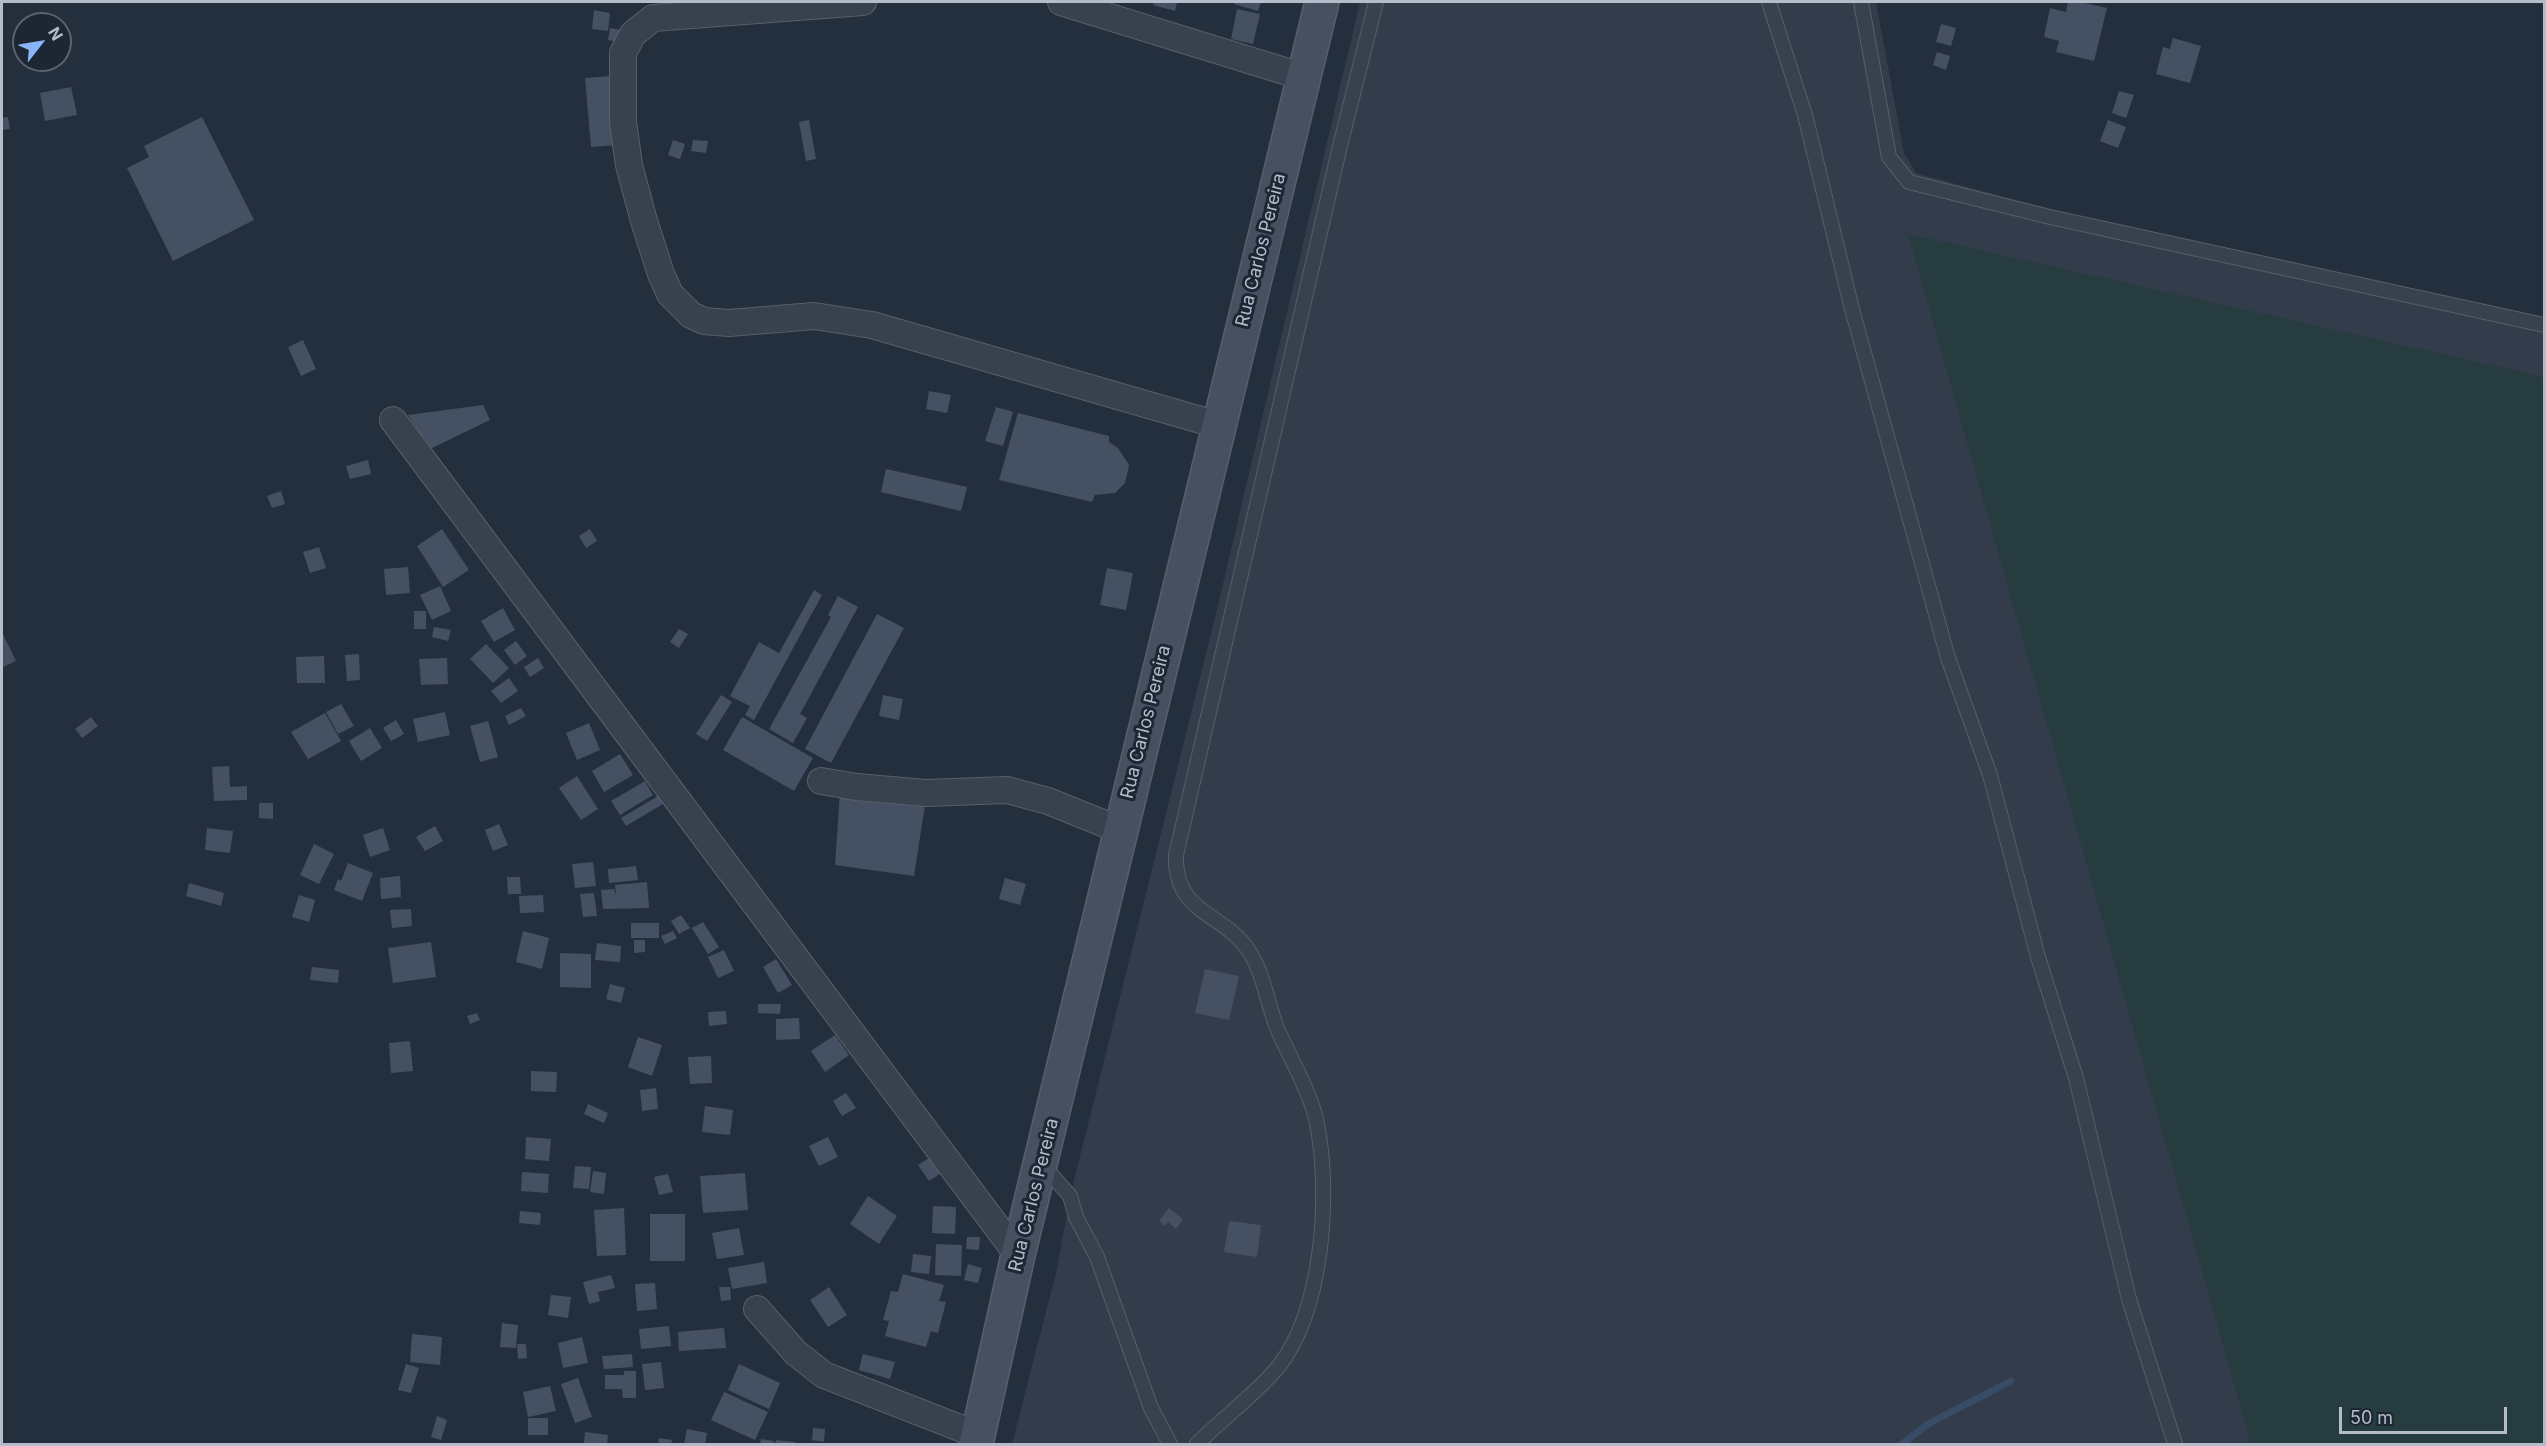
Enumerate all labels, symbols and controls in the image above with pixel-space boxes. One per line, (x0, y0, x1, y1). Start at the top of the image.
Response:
north arrow (12, 12, 72, 72)
text: N (44, 23, 67, 44)
street label: Rua Carlos Pereira (1231, 171, 1291, 329)
street label: Rua Carlos Pereira (1116, 643, 1176, 801)
street label: Rua Carlos Pereira (1004, 1116, 1064, 1274)
scale bar (2342, 1395, 2510, 1433)
text: 50 m (2350, 1407, 2393, 1428)

